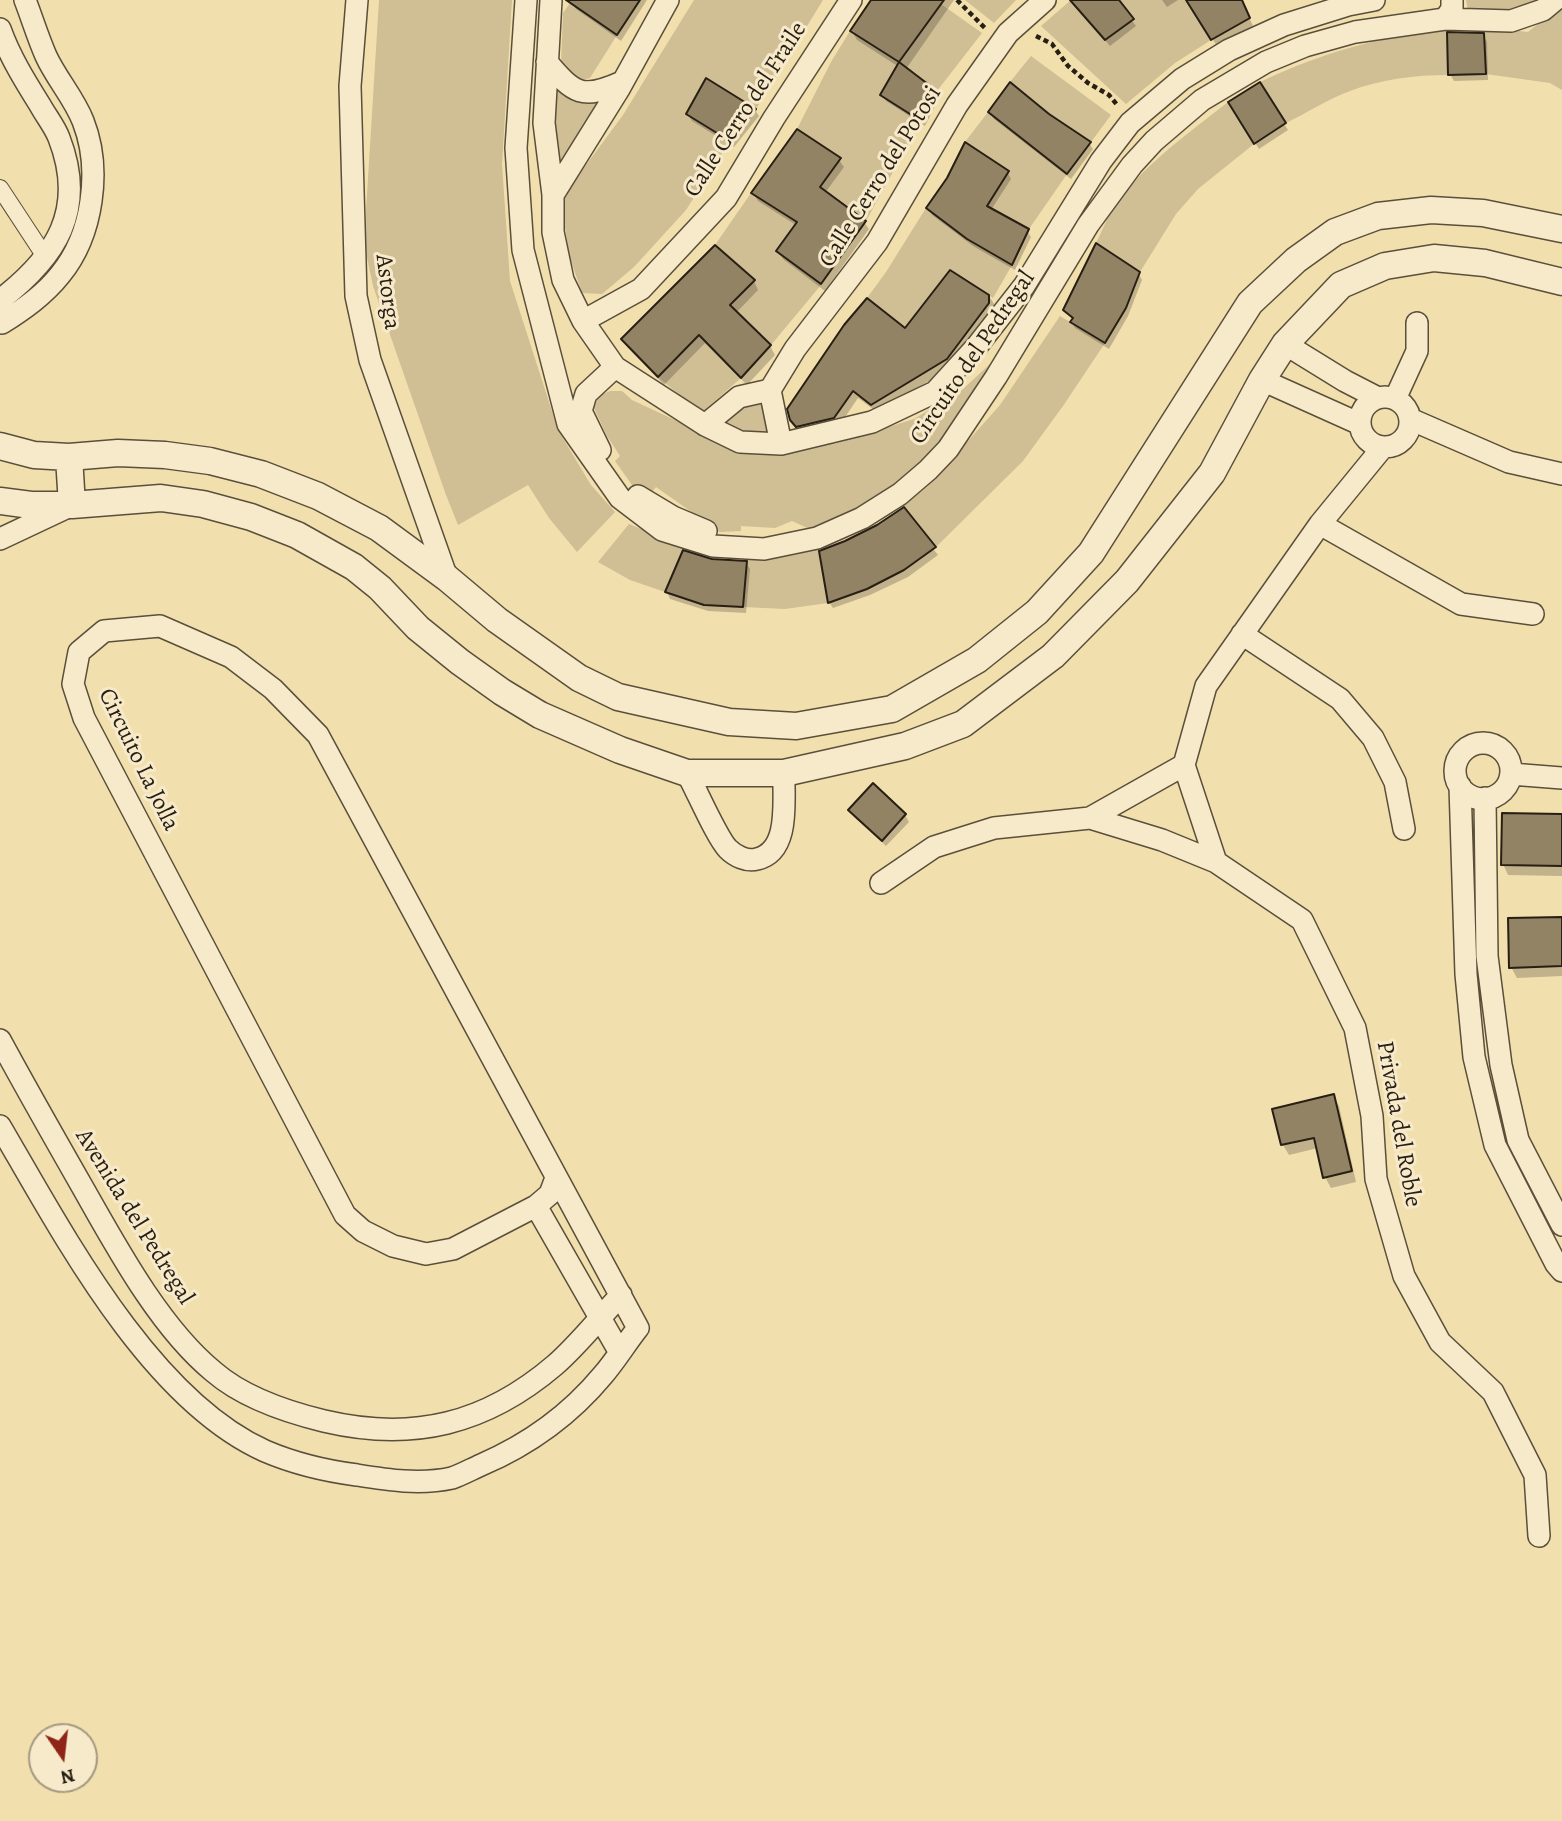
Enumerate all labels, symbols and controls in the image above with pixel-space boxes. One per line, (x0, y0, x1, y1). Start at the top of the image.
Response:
street label: Calle Cerro del Fraile (679, 17, 813, 203)
street label: Calle Cerro del Potosi (814, 81, 948, 273)
street label: Astorga (368, 253, 406, 331)
street label: Circuito del Pedregal (904, 266, 1042, 450)
street label: Circuito La Jolla (91, 684, 185, 836)
street label: Privada del Roble (1369, 1039, 1427, 1209)
street label: Avenida del Pedregal (68, 1124, 200, 1310)
north arrow (28, 1723, 98, 1793)
text: N (58, 1762, 77, 1791)

